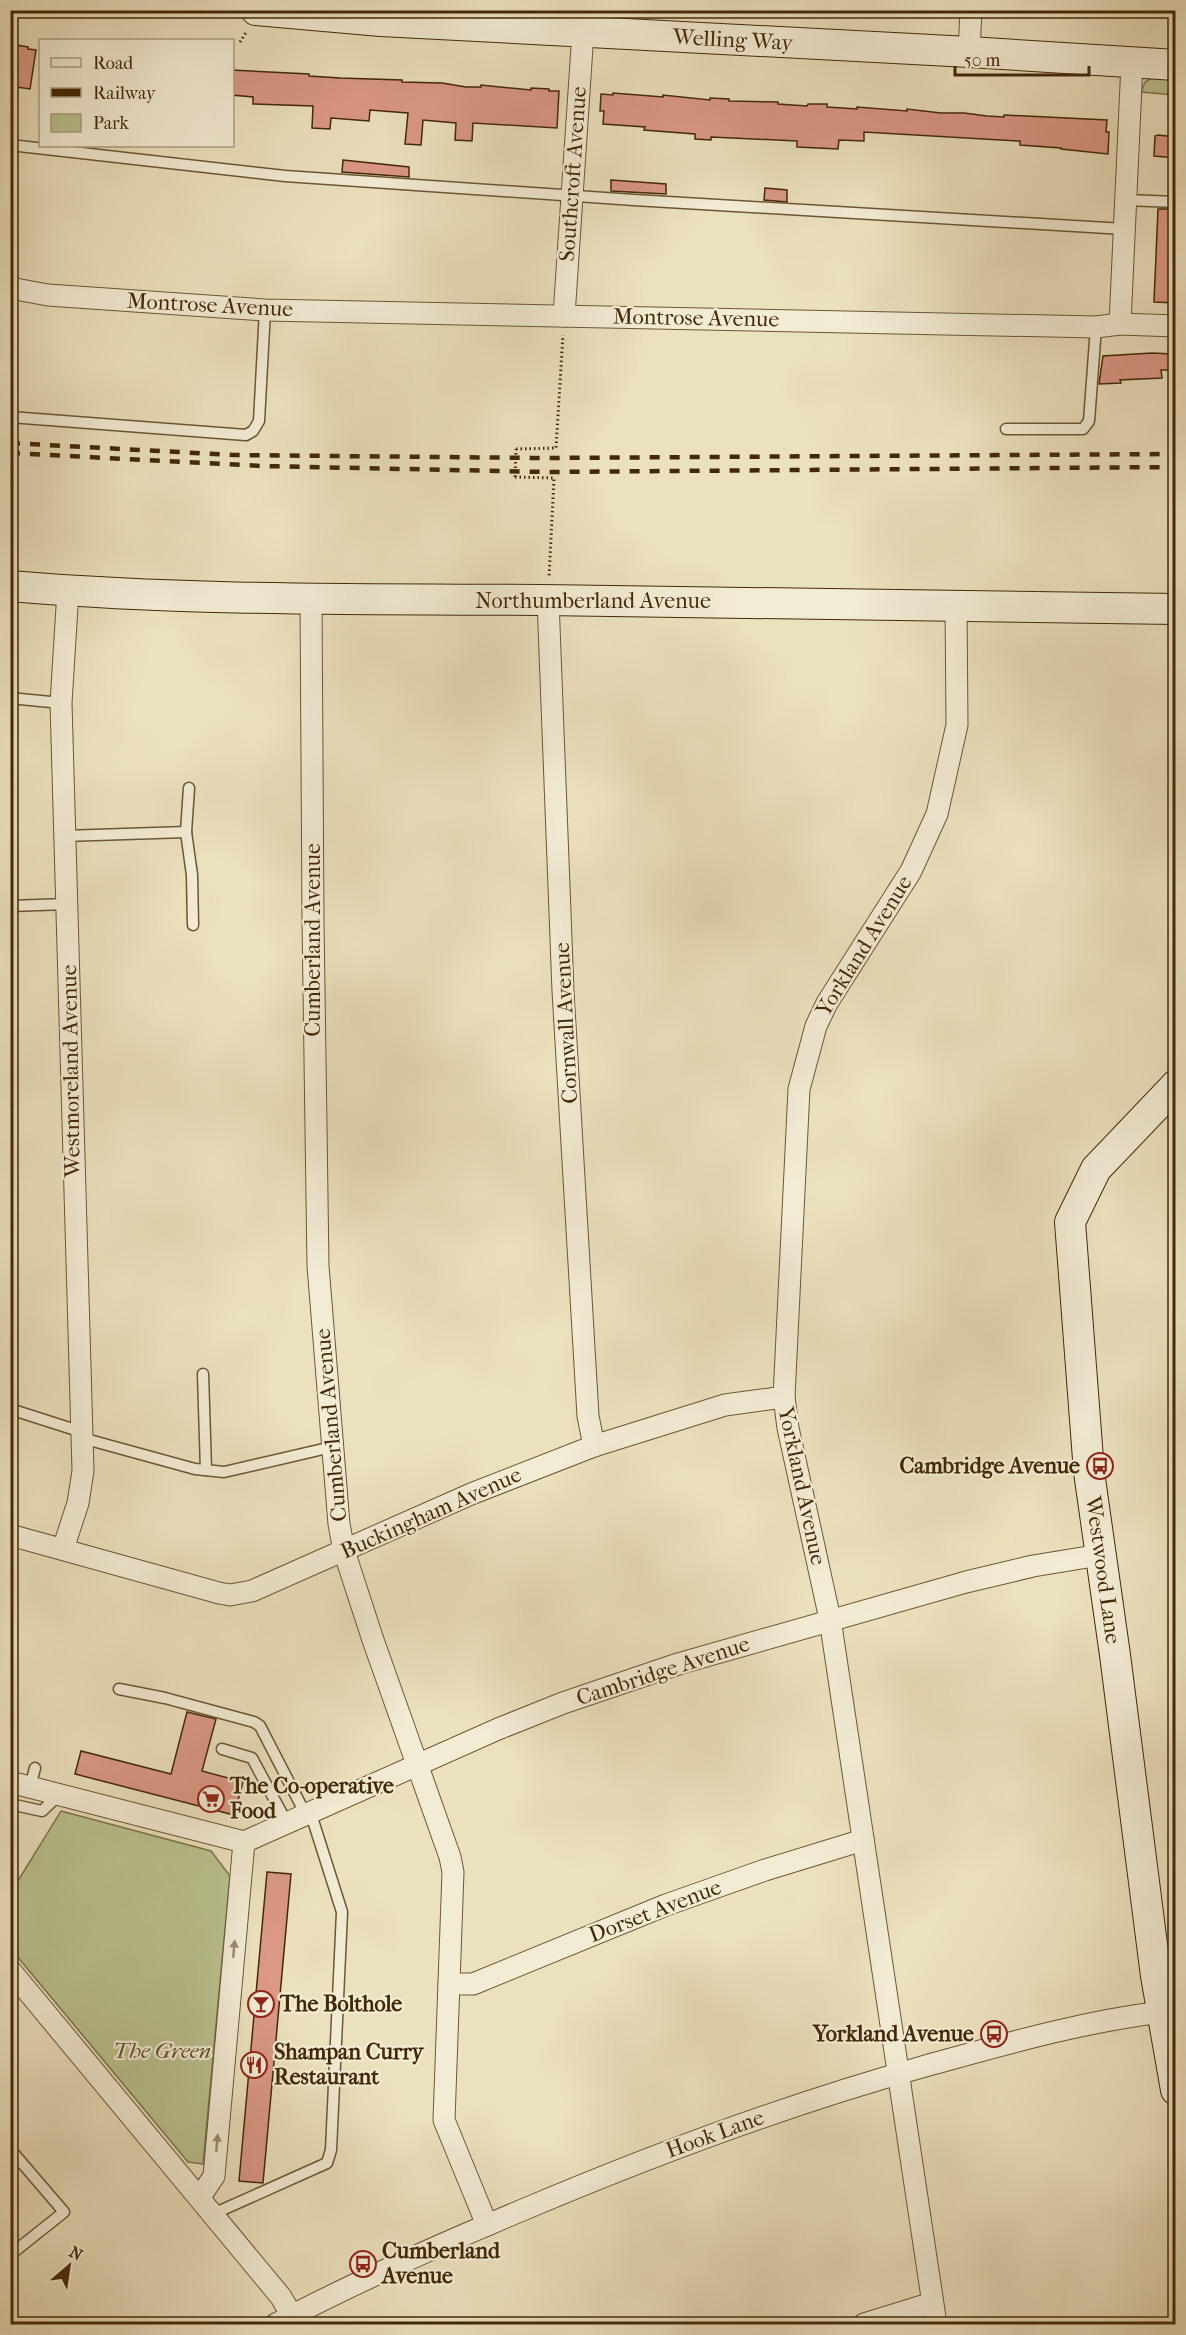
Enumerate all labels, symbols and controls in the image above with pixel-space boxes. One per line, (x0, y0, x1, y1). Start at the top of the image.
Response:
street label: Welling Way (671, 24, 795, 56)
legend (39, 39, 234, 147)
scale bar (955, 39, 1088, 77)
text: 50 m (964, 50, 1001, 71)
text: Road (93, 53, 133, 74)
text: Railway (93, 83, 157, 104)
street label: Southcroft Avenue (554, 85, 592, 262)
text: Park (93, 113, 130, 134)
street label: Montrose Avenue (126, 288, 294, 322)
street label: Montrose Avenue (613, 304, 780, 332)
street label: Northumberland Avenue (475, 588, 711, 614)
street label: Cumberland Avenue (300, 843, 326, 1037)
street label: Yorkland Avenue (810, 871, 918, 1022)
street label: Cornwall Avenue (549, 941, 583, 1104)
street label: Westmoreland Avenue (56, 964, 86, 1179)
street label: Cumberland Avenue (310, 1327, 352, 1523)
street label: Yorkland Avenue (772, 1404, 831, 1568)
bus stop icon: Cambridge Avenue (1085, 1451, 1115, 1481)
place label: Cambridge Avenue (899, 1453, 1080, 1479)
street label: Buckingham Avenue (337, 1461, 526, 1565)
street label: Westwood Lane (1080, 1493, 1126, 1646)
street label: Cambridge Avenue (573, 1631, 753, 1711)
place label: The Co-operative Food (229, 1773, 394, 1824)
supermarket icon: The Co-operative Food (196, 1784, 226, 1814)
street label: Dorset Avenue (585, 1874, 725, 1948)
one-way arrow (229, 1939, 239, 1958)
bar icon: The Bolthole (246, 1989, 276, 2019)
place label: The Bolthole (279, 1991, 402, 2017)
bus stop icon: Yorkland Avenue (979, 2019, 1009, 2049)
place label: Yorkland Avenue (812, 2021, 974, 2047)
park label: The Green (113, 2038, 211, 2064)
place label: Shampan Curry Restaurant (274, 2039, 425, 2090)
restaurant icon: Shampan Curry Restaurant (239, 2050, 269, 2080)
street label: Hook Lane (662, 2104, 768, 2164)
one-way arrow (212, 2133, 222, 2152)
north arrow (39, 2236, 99, 2296)
place label: Cumberland Avenue (380, 2238, 501, 2289)
text: N (66, 2242, 87, 2265)
bus stop icon: Cumberland Avenue (348, 2249, 378, 2279)

